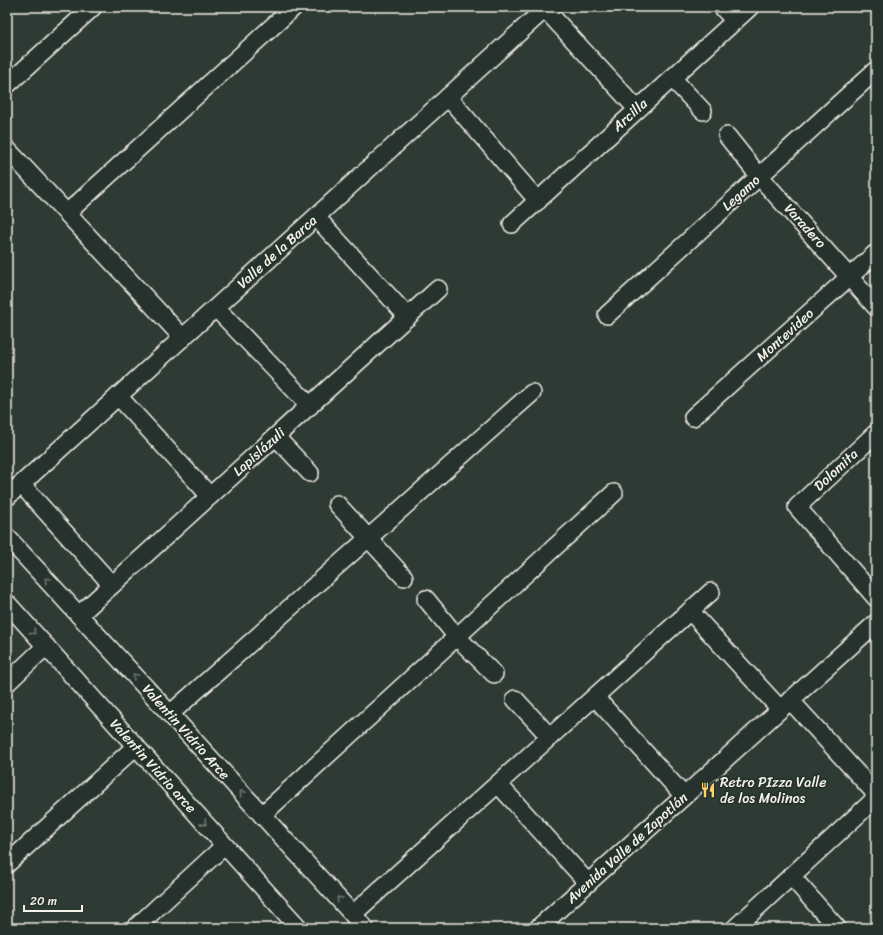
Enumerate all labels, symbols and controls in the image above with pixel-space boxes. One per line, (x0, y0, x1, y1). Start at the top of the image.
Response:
street label: Arcilla (606, 91, 654, 139)
street label: Legamo (716, 168, 766, 217)
street label: Varadero (778, 198, 832, 254)
street label: Valle de la Barca (231, 209, 323, 295)
street label: Montevideo (750, 302, 820, 368)
street label: Lapislázuli (227, 420, 292, 483)
street label: Dolomita (808, 442, 864, 498)
one-way arrow (44, 578, 51, 585)
one-way arrow (29, 627, 36, 635)
one-way arrow (132, 673, 140, 681)
street label: Valentin Vidrio Arce (136, 678, 236, 786)
street label: Valentin Vidrio arce (103, 713, 203, 819)
place label: Retro PIzza Valle de los Molinos (720, 770, 827, 811)
restaurant icon: Retro PIzza Valle de los Molinos (699, 781, 717, 799)
street label: Avenida Valle de Zapotlán (560, 786, 694, 911)
one-way arrow (239, 790, 246, 797)
one-way arrow (199, 818, 206, 826)
scale bar (24, 887, 82, 913)
text: 20 m (30, 890, 57, 912)
one-way arrow (336, 896, 343, 904)

